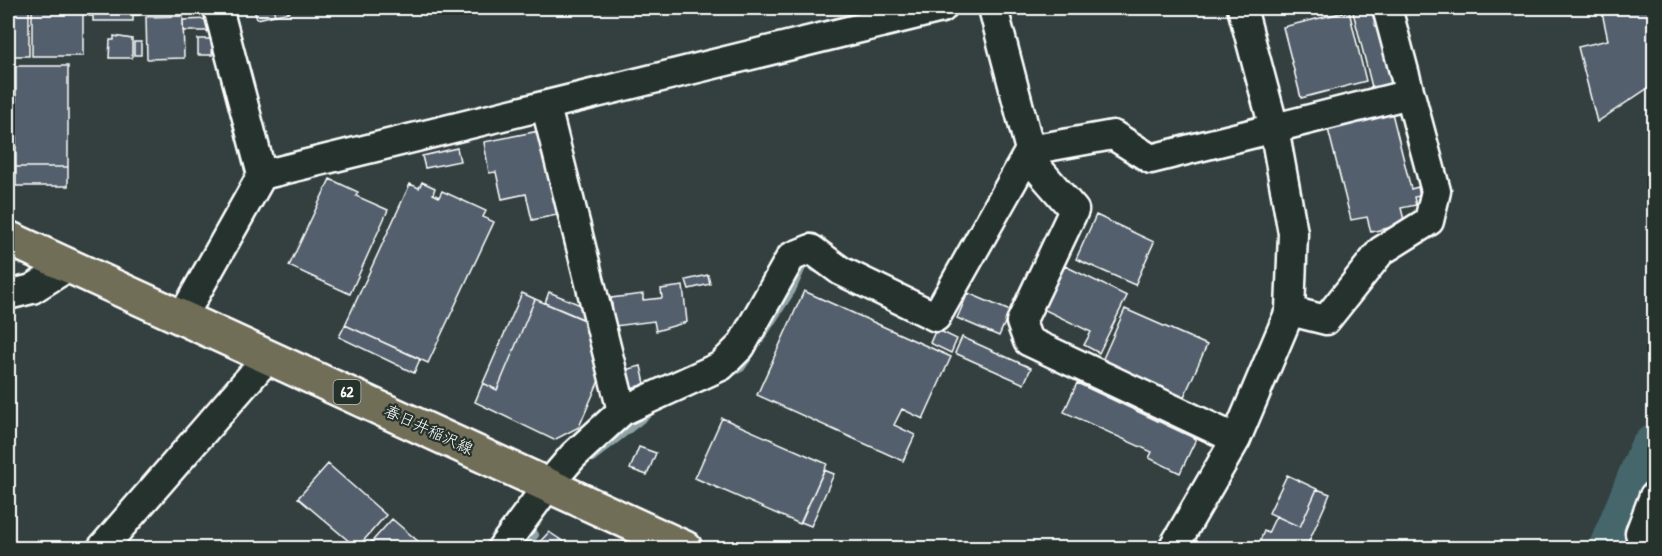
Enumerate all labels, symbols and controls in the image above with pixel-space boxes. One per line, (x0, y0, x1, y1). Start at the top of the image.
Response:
road number: 62 (334, 380, 360, 404)
street label: 春日井稲沢線 (381, 399, 477, 459)

